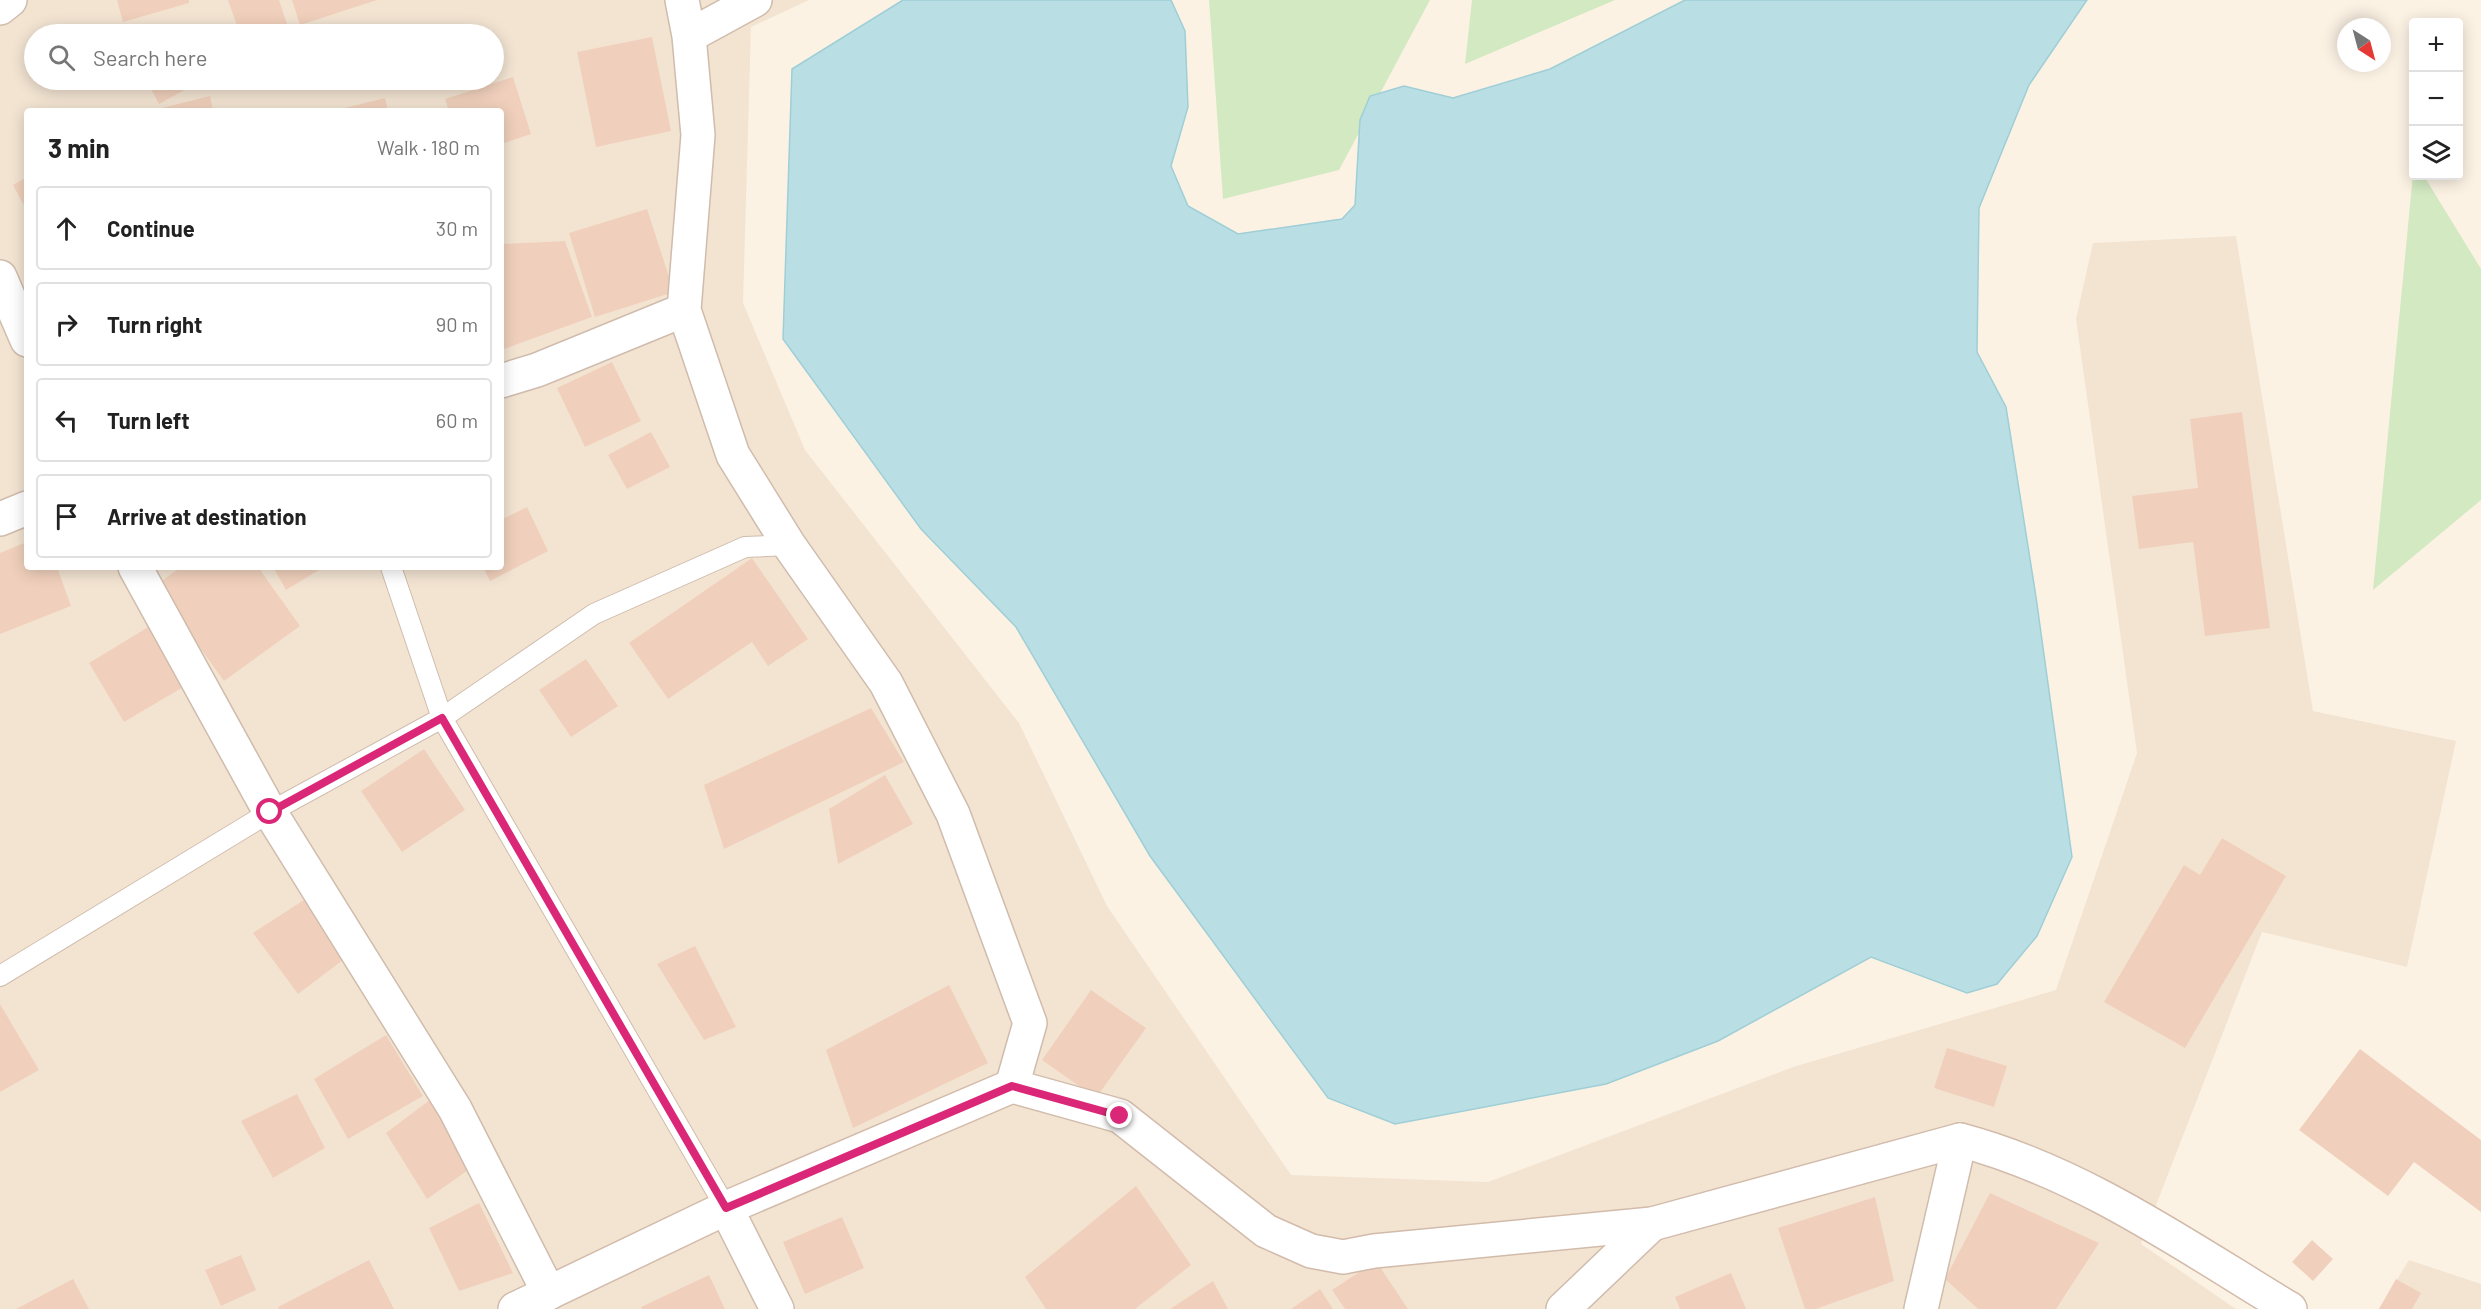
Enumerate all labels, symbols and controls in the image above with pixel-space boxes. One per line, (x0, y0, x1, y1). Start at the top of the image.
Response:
north arrow (2337, 18, 2391, 72)
map controls (2409, 18, 2463, 180)
button: + (2409, 18, 2463, 72)
search box (24, 24, 504, 90)
icon: search (45, 41, 78, 74)
text: Search here (93, 44, 207, 70)
button: − (2409, 72, 2463, 126)
button: layers (2409, 126, 2463, 180)
text: 3 min (48, 132, 110, 163)
text: Walk · 180 m (377, 135, 480, 159)
icon: ahead (50, 212, 83, 245)
text: Continue (107, 215, 195, 241)
text: 30 m (436, 216, 478, 240)
icon: right (50, 308, 83, 341)
text: Turn right (107, 311, 202, 337)
text: 90 m (436, 312, 478, 336)
icon: left (50, 404, 83, 437)
text: Turn left (107, 407, 190, 433)
text: 60 m (436, 408, 478, 432)
icon: arrive (50, 500, 83, 533)
text: Arrive at destination (107, 503, 306, 529)
route start (256, 798, 282, 824)
route end (1106, 1102, 1132, 1128)

